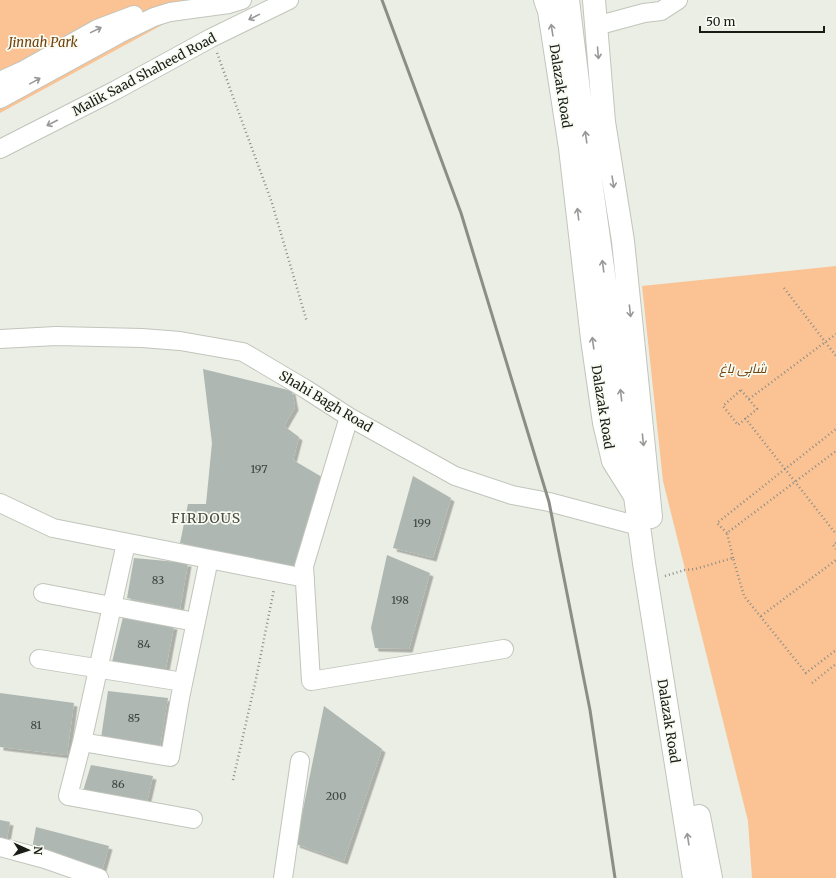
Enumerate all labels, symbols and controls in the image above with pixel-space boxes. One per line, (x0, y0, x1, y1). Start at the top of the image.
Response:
scale bar (700, 8, 824, 34)
one-way arrow (248, 14, 260, 21)
text: 50 m (706, 14, 735, 29)
one-way arrow (548, 23, 556, 36)
one-way arrow (90, 26, 102, 33)
street label: Malik Saad Shaheed Road (69, 29, 219, 120)
park label: Jinnah Park (6, 34, 78, 51)
street label: Dalazak Road (545, 43, 576, 130)
one-way arrow (595, 46, 602, 59)
one-way arrow (28, 77, 40, 84)
one-way arrow (46, 119, 58, 127)
one-way arrow (582, 131, 589, 144)
one-way arrow (609, 175, 617, 188)
one-way arrow (574, 208, 582, 221)
one-way arrow (599, 260, 607, 273)
one-way arrow (626, 304, 633, 317)
one-way arrow (589, 337, 597, 350)
park label: شاہی باغ (719, 360, 767, 378)
street label: Dalazak Road (587, 364, 618, 451)
street label: Shahi Bagh Road (276, 367, 376, 436)
one-way arrow (617, 389, 625, 402)
one-way arrow (639, 433, 646, 446)
house number: 197 (250, 462, 268, 476)
district label: FIRDOUS (171, 509, 241, 527)
house number: 199 (413, 516, 431, 530)
house number: 83 (152, 573, 164, 587)
house number: 198 (391, 593, 409, 607)
house number: 84 (137, 637, 151, 651)
street label: Dalazak Road (653, 678, 684, 765)
house number: 85 (128, 711, 140, 725)
house number: 81 (30, 718, 42, 732)
house number: 86 (111, 777, 125, 791)
house number: 200 (326, 789, 346, 803)
north arrow (8, 830, 48, 870)
one-way arrow (684, 833, 692, 846)
text: N (31, 846, 45, 856)

